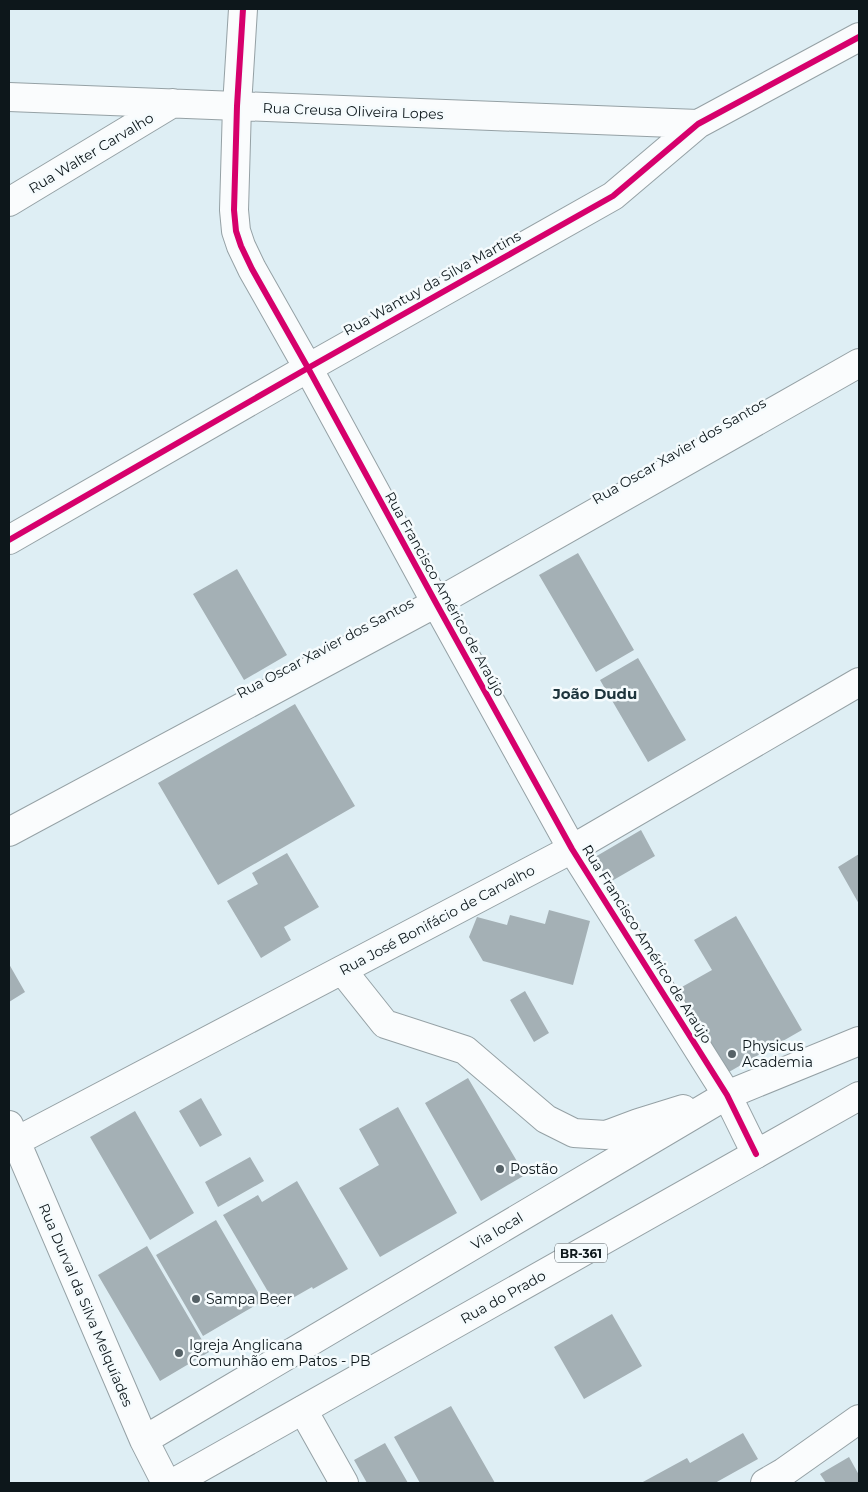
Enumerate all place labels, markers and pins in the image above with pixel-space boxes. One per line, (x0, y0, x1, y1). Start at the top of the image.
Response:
place label: Physicus Academia (742, 1037, 813, 1071)
marker: Physicus Academia (726, 1048, 738, 1060)
place label: Postão (510, 1160, 558, 1178)
marker: Postão (494, 1163, 506, 1175)
place label: Sampa Beer (206, 1290, 293, 1308)
marker: Sampa Beer (190, 1293, 202, 1305)
place label: Igreja Anglicana Comunhão em Patos - PB (189, 1336, 371, 1370)
marker: Igreja Anglicana Comunhão em Patos - PB (173, 1347, 185, 1359)

